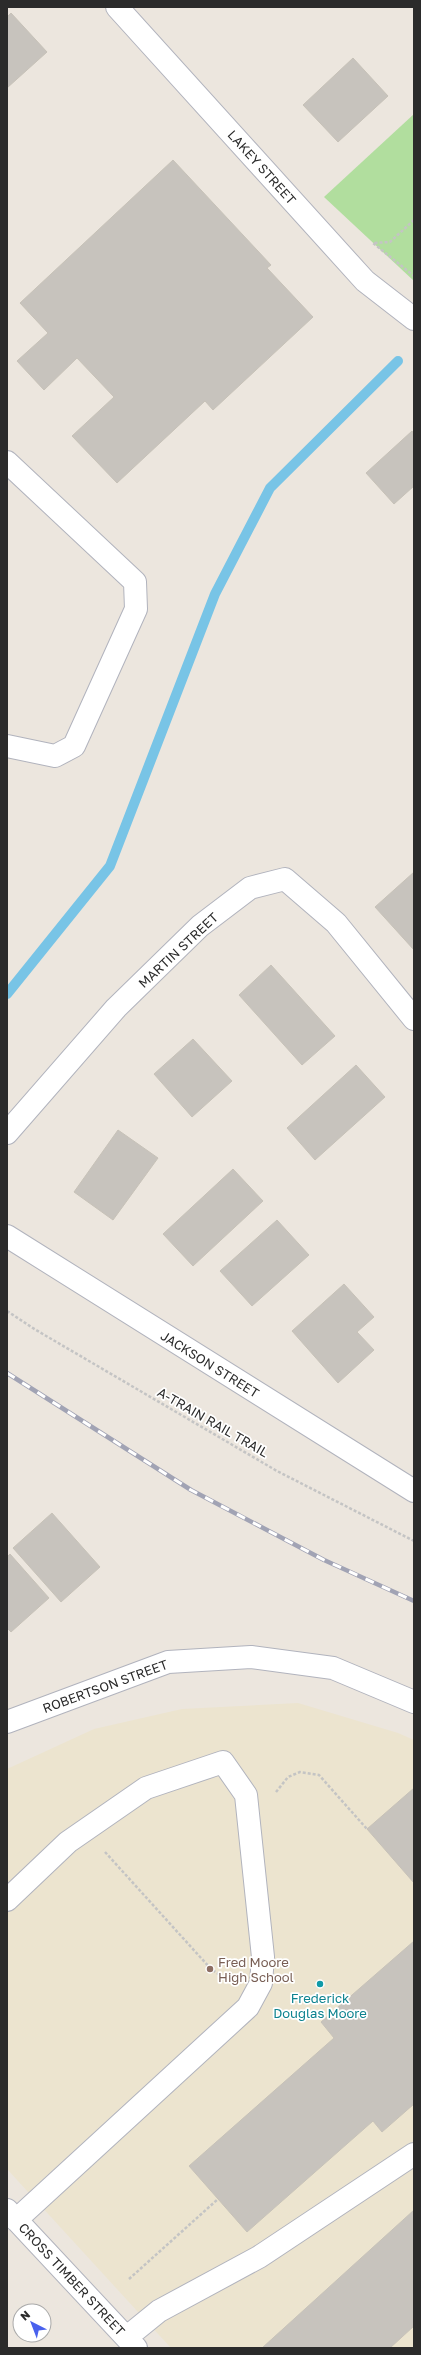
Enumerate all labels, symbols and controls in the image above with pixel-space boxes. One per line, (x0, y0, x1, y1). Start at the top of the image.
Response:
street label: LAKEY STREET (225, 127, 299, 207)
street label: MARTIN STREET (135, 909, 221, 991)
street label: JACKSON STREET (158, 1327, 262, 1401)
street label: A-TRAIN RAIL TRAIL (155, 1384, 272, 1461)
street label: ROBERTSON STREET (40, 1656, 170, 1716)
place label: Fred Moore High School (218, 1954, 294, 1985)
marker: Fred Moore High School (205, 1964, 215, 1974)
marker: Frederick Douglas Moore (315, 1979, 325, 1989)
place label: Frederick Douglas Moore (273, 1990, 367, 2021)
street label: CROSS TIMBER STREET (16, 2219, 128, 2339)
north arrow (12, 2303, 52, 2343)
text: N (18, 2308, 32, 2323)

